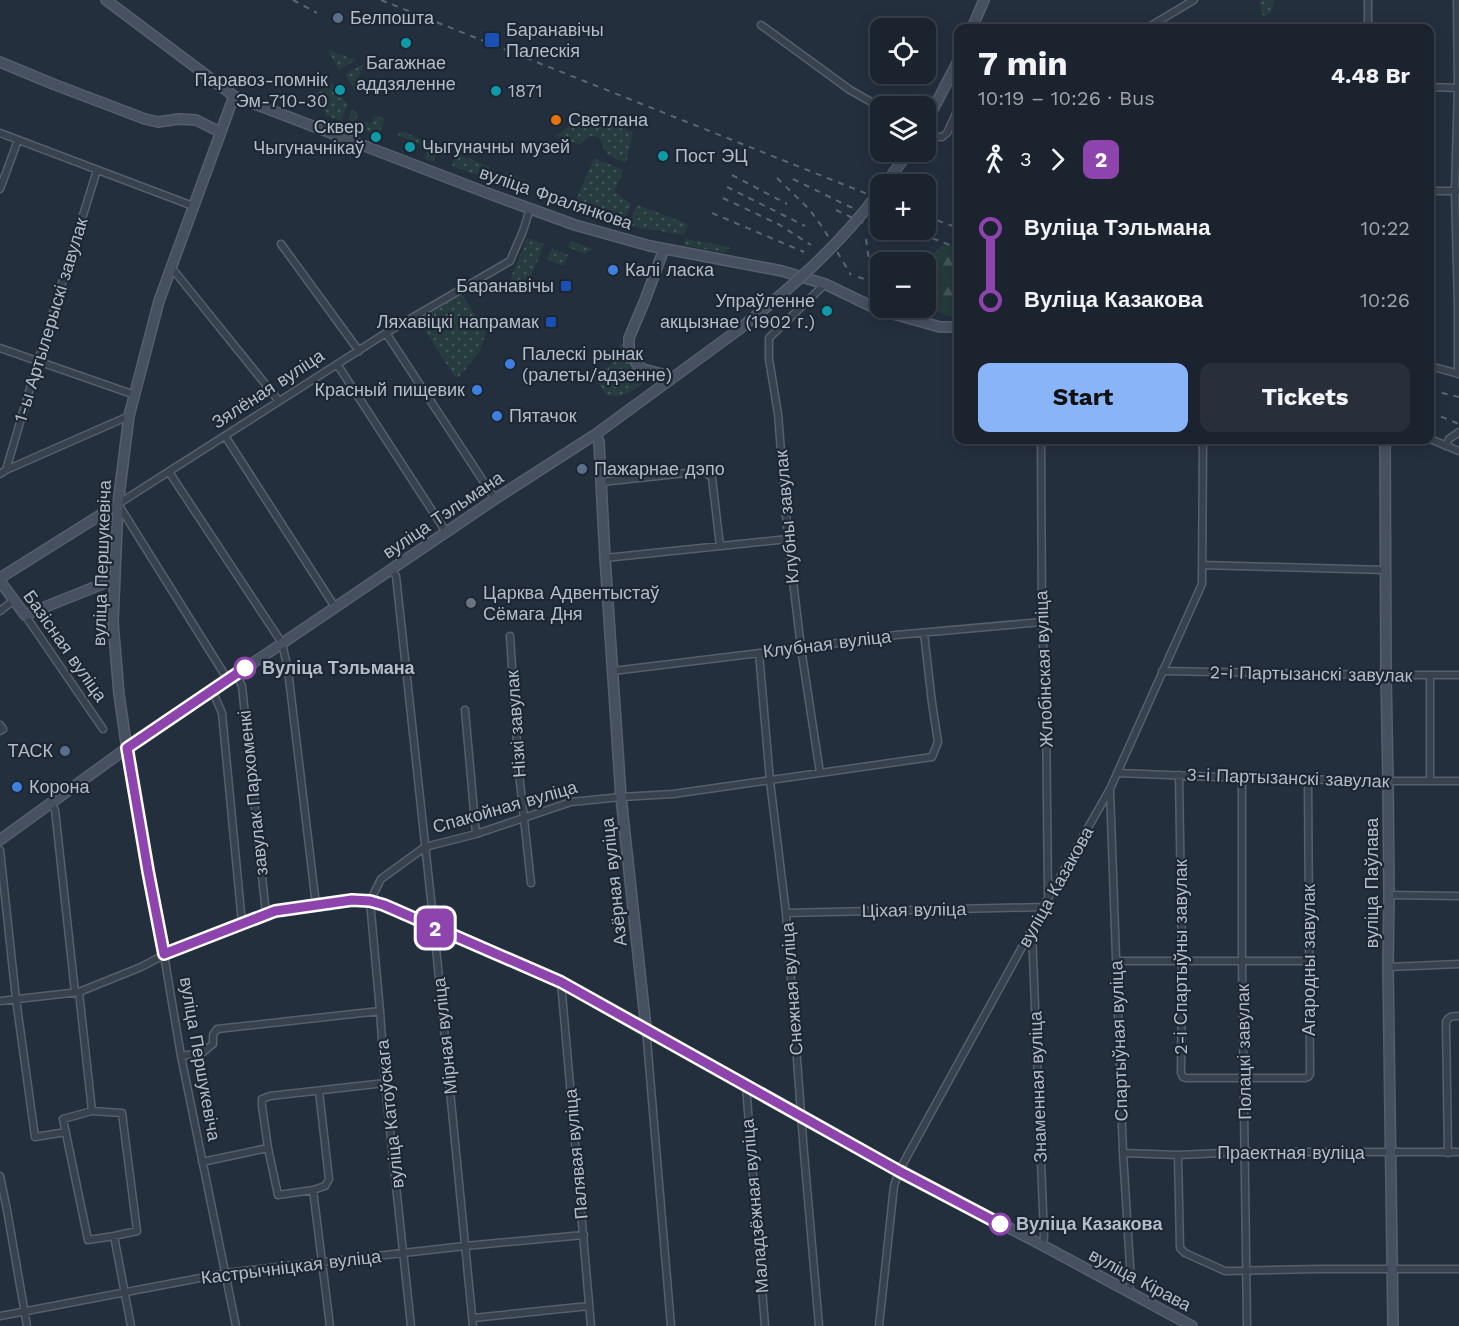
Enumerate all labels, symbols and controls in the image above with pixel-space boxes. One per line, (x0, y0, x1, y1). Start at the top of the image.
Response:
place label: Белпошта (350, 7, 435, 28)
marker: Белпошта (331, 11, 345, 25)
map controls (870, 18, 936, 318)
button: locate (870, 18, 936, 84)
place label: Баранавічы Палескія (506, 19, 604, 61)
marker: Баранавічы Палескія (483, 31, 501, 49)
marker: Багажнае аддзяленне (399, 36, 413, 50)
text: 7 min (978, 44, 1068, 83)
place label: Багажнае аддзяленне (356, 52, 456, 94)
text: 4.48 Br (1331, 63, 1410, 88)
place label: Паравоз-помнік Эм-710-30 (194, 69, 328, 111)
place label: 1871 (508, 80, 543, 101)
marker: Паравоз-помнік Эм-710-30 (333, 83, 347, 97)
marker: 1871 (489, 84, 503, 98)
text: 10:19 – 10:26 · Bus (978, 86, 1155, 110)
button: layers (870, 96, 936, 162)
place label: Светлана (568, 109, 649, 130)
marker: Светлана (549, 113, 563, 127)
place label: Сквер Чыгуначнікаў (253, 116, 364, 158)
marker: Сквер Чыгуначнікаў (369, 130, 383, 144)
place label: Чыгуначны музей (422, 136, 570, 157)
marker: Чыгуначны музей (403, 140, 417, 154)
icon: walk (978, 143, 1011, 176)
icon: forward (1041, 143, 1074, 176)
place label: Пост ЭЦ (675, 145, 748, 166)
text: 3 (1020, 147, 1032, 171)
text: 2 (1095, 147, 1107, 172)
marker: Пост ЭЦ (656, 149, 670, 163)
street label: вуліца Фралянкова (477, 162, 636, 234)
button: + (870, 174, 936, 240)
street label: 1-ы Артылерыскі завулак (9, 215, 92, 425)
text: Вуліца Тэльмана (1024, 215, 1211, 240)
text: 10:22 (1361, 216, 1410, 240)
button: − (870, 252, 936, 318)
place label: Калі ласка (625, 259, 715, 280)
marker: Калі ласка (606, 263, 620, 277)
place label: Баранавічы (456, 275, 554, 296)
marker: Баранавічы (559, 279, 573, 293)
text: Вуліца Казакова (1024, 287, 1203, 312)
text: 10:26 (1360, 288, 1410, 312)
place label: Упраўленне акцызнае (1902 г.) (660, 290, 815, 332)
marker: Упраўленне акцызнае (1902 г.) (820, 304, 834, 318)
place label: Ляхавіцкі напрамак (377, 311, 539, 332)
marker: Ляхавіцкі напрамак (544, 315, 558, 329)
place label: Палескі рынак (ралеты/адзенне) (522, 343, 672, 385)
street label: Зялёная вуліца (208, 344, 329, 433)
marker: Палескі рынак (ралеты/адзенне) (503, 357, 517, 371)
button: Start (978, 363, 1188, 432)
button: Tickets (1200, 363, 1410, 432)
place label: Красный пищевик (315, 379, 465, 400)
marker: Красный пищевик (470, 383, 484, 397)
place label: Пятачок (509, 405, 577, 426)
marker: Пятачок (490, 409, 504, 423)
street label: Клубны завулак (770, 449, 803, 585)
place label: Пажарнае дэпо (594, 458, 725, 479)
marker: Пажарнае дэпо (575, 462, 589, 476)
street label: вуліца Тэльмана (379, 466, 508, 563)
street label: вуліца Першукевіча (88, 479, 115, 646)
place label: Царква Адвентыстаў Сёмага Дня (483, 582, 659, 624)
street label: Базісная вуліца (19, 586, 112, 706)
street label: Жлобінская вуліца (1030, 589, 1057, 748)
marker: Царква Адвентыстаў Сёмага Дня (464, 596, 478, 610)
street label: Клубная вуліца (762, 625, 893, 662)
marker: Вуліца Тэльмана (234, 657, 256, 679)
place label: Вуліца Тэльмана (262, 657, 416, 678)
street label: 2-і Партызанскі завулак (1209, 661, 1413, 686)
street label: Нізкі завулак (501, 669, 530, 778)
street label: завулак Пархоменкі (233, 709, 272, 877)
place label: ТАСК (8, 740, 54, 761)
marker: ТАСК (58, 744, 72, 758)
street label: 3-і Партызанскі завулак (1186, 763, 1390, 792)
place label: Корона (29, 776, 90, 797)
street label: Спакойная вуліца (430, 776, 580, 837)
marker: Корона (10, 780, 24, 794)
street label: Азёрная вуліца (596, 816, 631, 947)
street label: вуліца Паўлава (1361, 817, 1382, 948)
street label: вуліца Казакова (1014, 822, 1098, 951)
street label: 2-і Спартыўны завулак (1170, 859, 1191, 1055)
street label: Агародны завулак (1298, 884, 1319, 1036)
street label: Ціхая вуліца (862, 898, 967, 921)
line badge: 2 (416, 908, 454, 948)
text: 2 (429, 916, 441, 941)
street label: Снежная вуліца (776, 921, 807, 1056)
street label: Спартыўная вуліца (1105, 959, 1132, 1122)
street label: вуліца Першукевіча (176, 975, 225, 1144)
street label: Мірная вуліца (428, 976, 461, 1096)
street label: Полацкі завулак (1232, 984, 1255, 1120)
street label: Знаменная вуліца (1024, 1010, 1051, 1163)
street label: вуліца Катоўскага (371, 1038, 408, 1189)
street label: Палявая вуліца (559, 1087, 592, 1220)
street label: Маладзёжная вуліца (736, 1117, 773, 1294)
street label: Праектная вуліца (1217, 1142, 1366, 1163)
marker: Вуліца Казакова (989, 1213, 1011, 1235)
place label: Вуліца Казакова (1016, 1213, 1163, 1234)
street label: вуліца Кірава (1086, 1244, 1196, 1316)
street label: Кастрычніцкая вуліца (200, 1245, 383, 1288)

